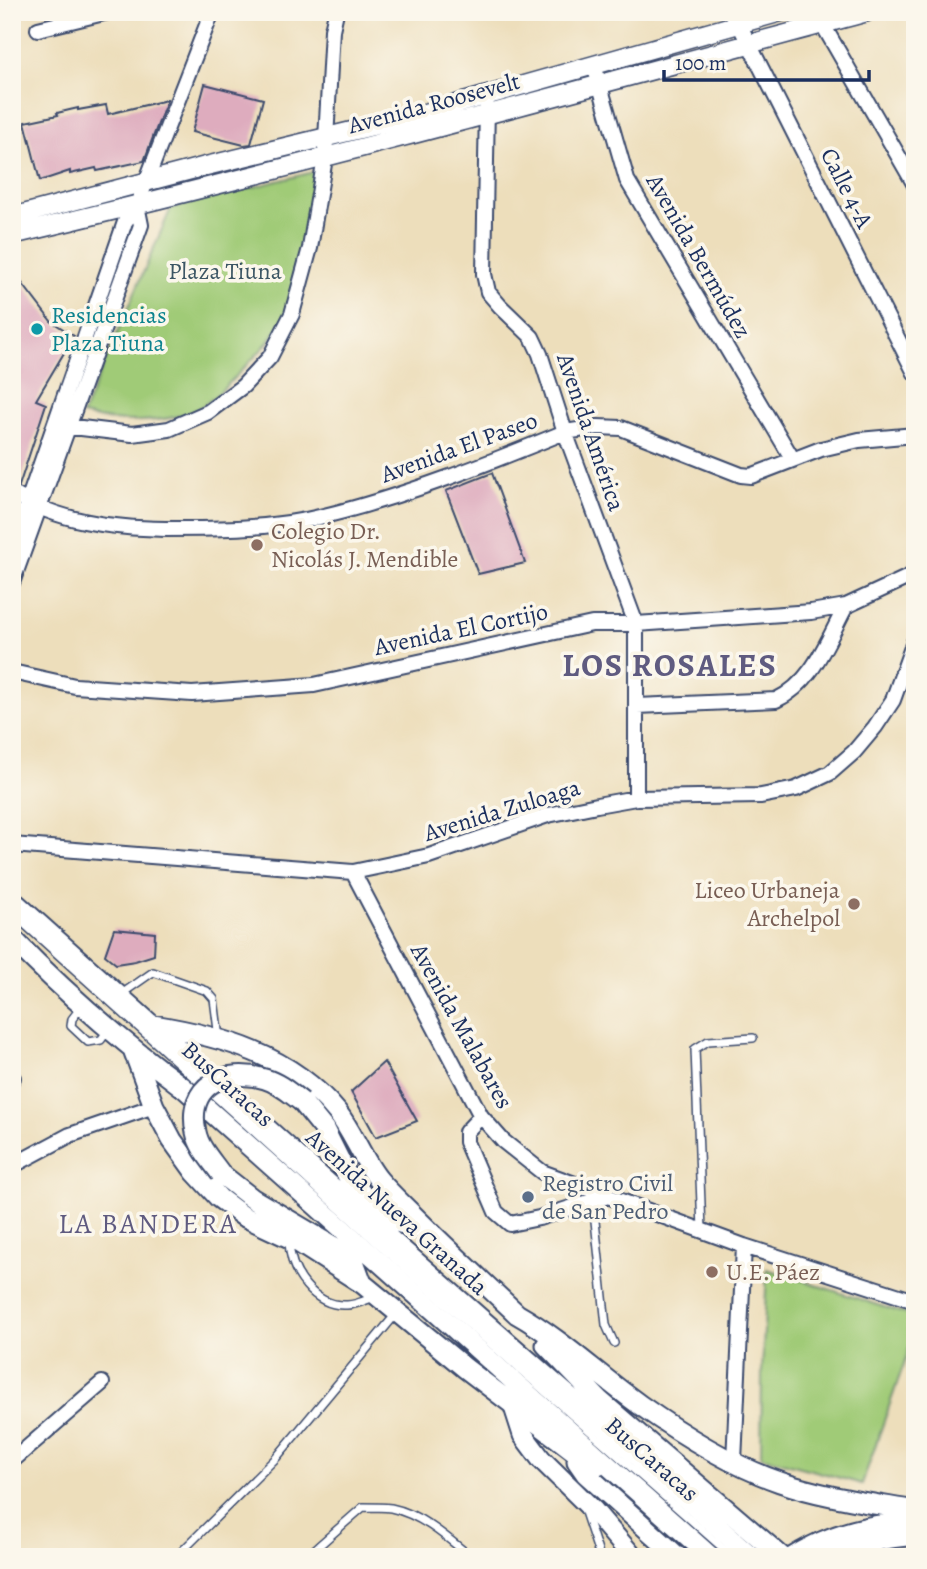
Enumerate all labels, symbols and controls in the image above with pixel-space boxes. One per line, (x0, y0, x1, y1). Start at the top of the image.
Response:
scale bar (664, 38, 869, 82)
text: 100 m (675, 49, 726, 77)
street label: Avenida Roosevelt (344, 65, 523, 142)
street label: Calle 4-A (813, 142, 881, 235)
street label: Avenida Bermúdez (638, 167, 759, 344)
park label: Plaza Tiuna (168, 255, 283, 287)
place label: Residencias Plaza Tiuna (51, 299, 167, 359)
marker: Residencias Plaza Tiuna (29, 321, 45, 337)
street label: Avenida América (549, 348, 633, 516)
street label: Avenida El Paseo (375, 404, 542, 490)
place label: Colegio Dr. Nicolás J. Mendible (271, 515, 458, 575)
marker: Colegio Dr. Nicolás J. Mendible (249, 537, 265, 553)
street label: Avenida El Cortijo (370, 595, 551, 663)
district label: LOS ROSALES (562, 643, 778, 687)
street label: Avenida Zuloaga (419, 771, 585, 849)
place label: Liceo Urbaneja Archelpol (694, 874, 841, 934)
marker: Liceo Urbaneja Archelpol (846, 896, 862, 912)
street label: Avenida Malabares (403, 937, 521, 1114)
street label: BusCaracas (175, 1034, 281, 1134)
street label: Avenida Nueva Granada (298, 1121, 495, 1303)
place label: Registro Civil de San Pedro (542, 1167, 673, 1227)
marker: Registro Civil de San Pedro (520, 1189, 536, 1205)
district label: LA BANDERA (58, 1205, 238, 1243)
place label: U.E. Páez (726, 1256, 820, 1288)
marker: U.E. Páez (704, 1264, 720, 1280)
street label: BusCaracas (598, 1410, 706, 1508)

